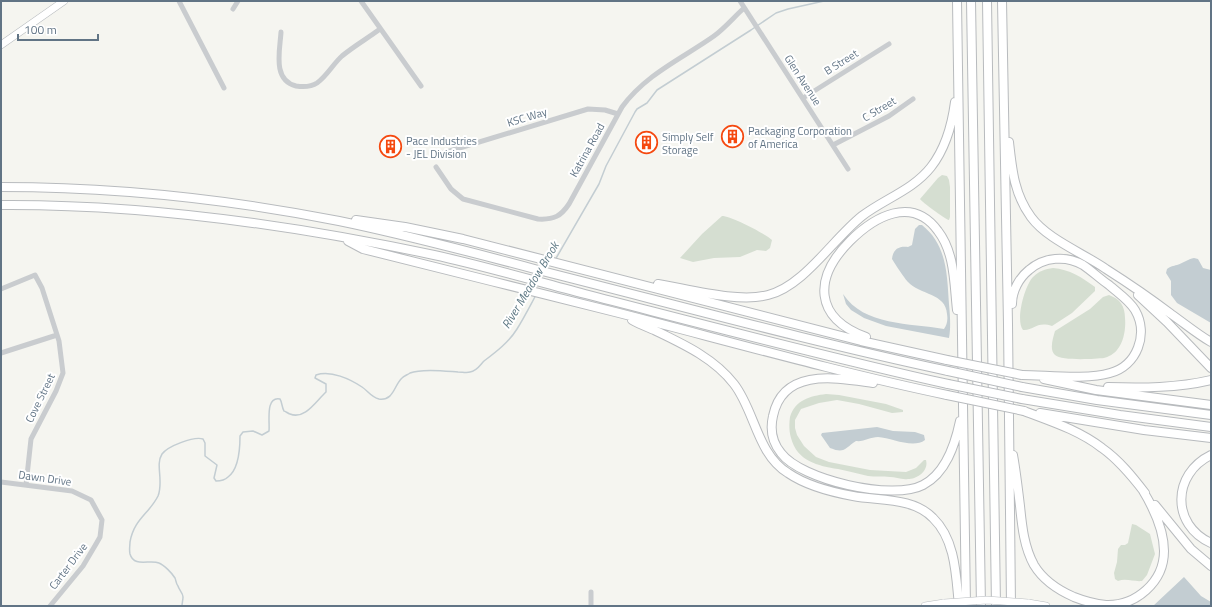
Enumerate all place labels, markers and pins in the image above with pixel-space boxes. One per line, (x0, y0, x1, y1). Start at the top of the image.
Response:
place label: Packaging Corporation of America (748, 123, 852, 152)
building icon: Packaging Corporation of America (719, 124, 745, 150)
place label: Simply Self Storage (662, 129, 714, 158)
building icon: Simply Self Storage (633, 130, 659, 156)
place label: Pace Industries - JEL Division (406, 133, 477, 162)
building icon: Pace Industries - JEL Division (377, 134, 403, 160)

